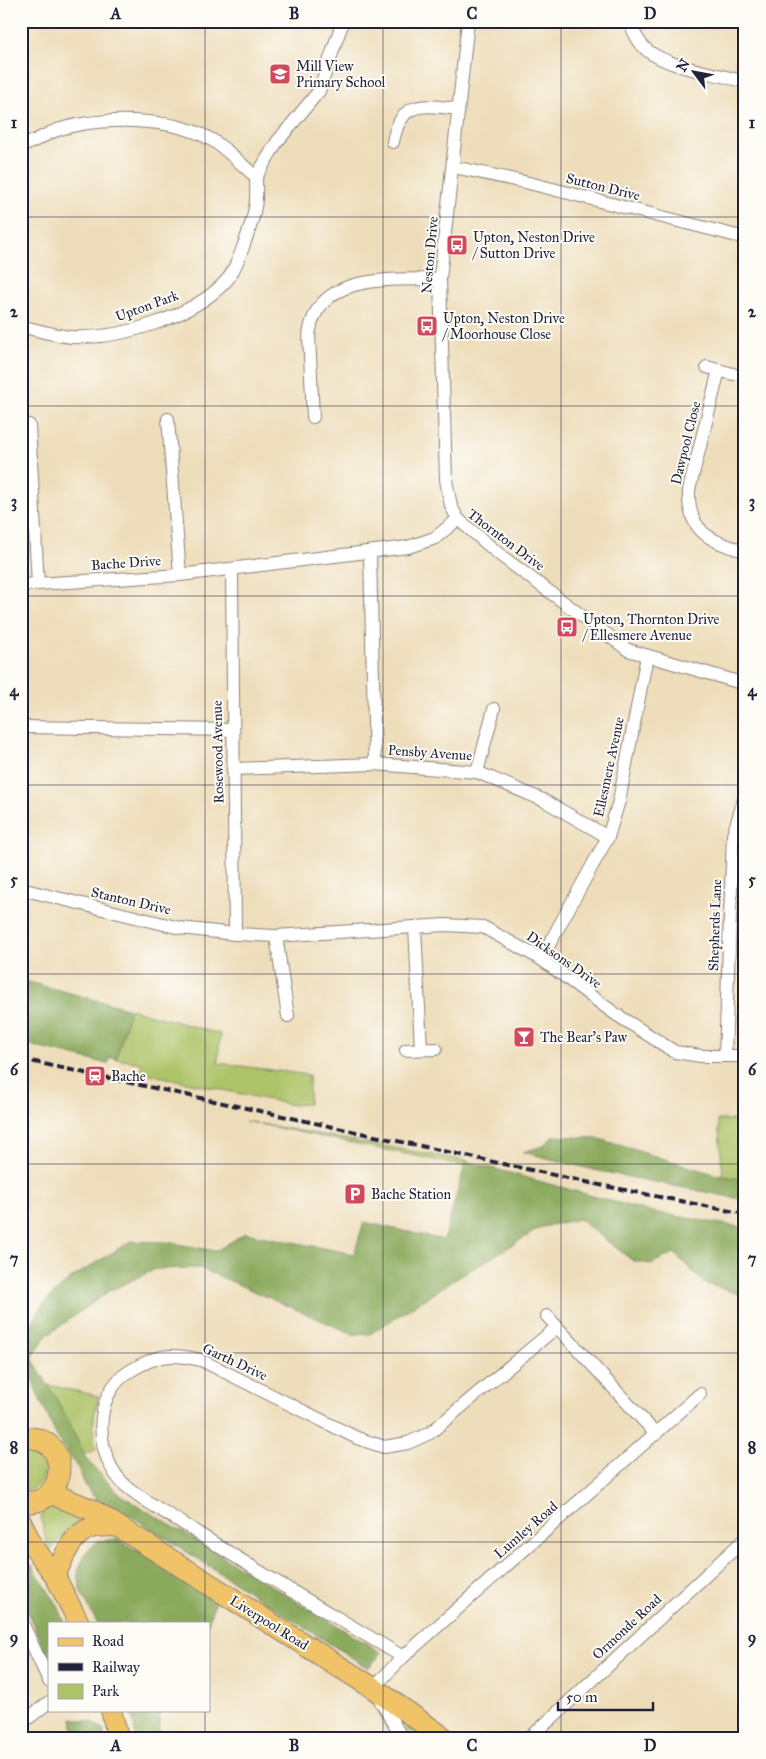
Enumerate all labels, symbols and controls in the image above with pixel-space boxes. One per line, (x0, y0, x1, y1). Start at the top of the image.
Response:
text: A (110, 4, 122, 23)
text: B (289, 4, 299, 23)
text: C (467, 4, 478, 23)
text: D (644, 4, 657, 23)
north arrow (668, 48, 718, 98)
text: N (673, 56, 694, 75)
place label: Mill View Primary School (296, 58, 385, 91)
school or university icon: Mill View Primary School (268, 62, 292, 86)
text: 1 (11, 113, 18, 132)
text: 1 (749, 113, 756, 132)
street label: Sutton Drive (564, 170, 642, 204)
street label: Neston Drive (418, 215, 442, 294)
place label: Upton, Neston Drive / Sutton Drive (472, 229, 595, 262)
bus stop icon: Upton, Neston Drive / Sutton Drive (445, 233, 469, 257)
street label: Upton Park (113, 287, 181, 325)
text: 2 (10, 302, 19, 321)
text: 2 (748, 302, 757, 321)
place label: Upton, Neston Drive / Moorhouse Close (442, 310, 565, 343)
bus stop icon: Upton, Neston Drive / Moorhouse Close (415, 314, 439, 338)
street label: Dawpool Close (667, 399, 705, 487)
text: 3 (11, 492, 17, 512)
text: 3 (749, 492, 755, 512)
street label: Thornton Drive (464, 505, 548, 575)
street label: Bache Drive (90, 552, 162, 574)
place label: Upton, Thornton Drive / Ellesmere Avenue (582, 611, 720, 644)
bus stop icon: Upton, Thornton Drive / Ellesmere Avenue (555, 615, 579, 639)
text: 4 (10, 681, 20, 701)
text: 4 (748, 681, 758, 701)
street label: Rosewood Avenue (209, 700, 227, 804)
street label: Ellesmere Avenue (590, 715, 628, 819)
street label: Pensby Avenue (387, 742, 473, 764)
text: 5 (10, 870, 18, 889)
text: 5 (748, 870, 756, 889)
street label: Shepherds Lane (705, 879, 725, 971)
street label: Stanton Drive (89, 884, 173, 918)
street label: Dicksons Drive (523, 928, 605, 992)
bar icon: The Bear's Paw (512, 1025, 536, 1049)
place label: The Bear's Paw (540, 1029, 628, 1046)
text: 6 (10, 1060, 19, 1079)
text: 6 (748, 1060, 757, 1079)
station icon: Bache (83, 1064, 107, 1088)
place label: Bache (111, 1068, 146, 1085)
parking icon: Bache Station (343, 1182, 367, 1206)
place label: Bache Station (371, 1186, 451, 1203)
text: 7 (10, 1249, 19, 1268)
text: 7 (748, 1249, 757, 1268)
street label: Garth Drive (200, 1340, 270, 1384)
text: 8 (10, 1438, 18, 1457)
text: 8 (748, 1438, 756, 1457)
street label: Lumley Road (491, 1498, 561, 1562)
street label: Ormonde Road (589, 1591, 665, 1663)
street label: Liverpool Road (227, 1592, 311, 1654)
legend (48, 1622, 210, 1712)
text: 9 (10, 1628, 18, 1648)
text: 9 (748, 1628, 756, 1648)
text: Road (92, 1632, 124, 1650)
text: Railway (92, 1658, 141, 1676)
scale bar (558, 1679, 654, 1711)
text: Park (92, 1682, 119, 1700)
text: 50 m (566, 1688, 598, 1706)
text: A (110, 1736, 122, 1755)
text: B (289, 1736, 299, 1755)
text: C (467, 1736, 478, 1755)
text: D (644, 1736, 657, 1755)

